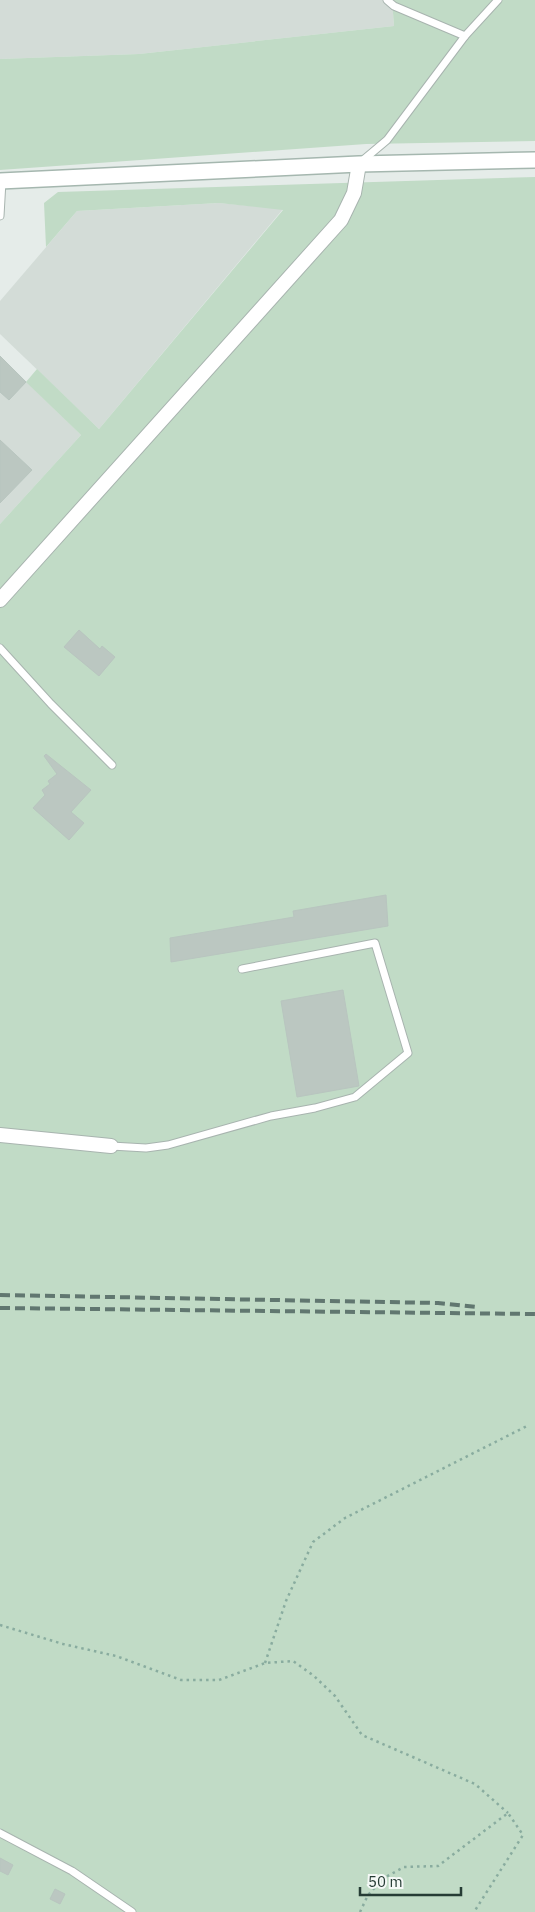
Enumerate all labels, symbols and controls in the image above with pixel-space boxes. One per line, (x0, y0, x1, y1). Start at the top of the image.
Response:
scale bar (360, 1864, 461, 1896)
text: 50 m (368, 1872, 403, 1891)

